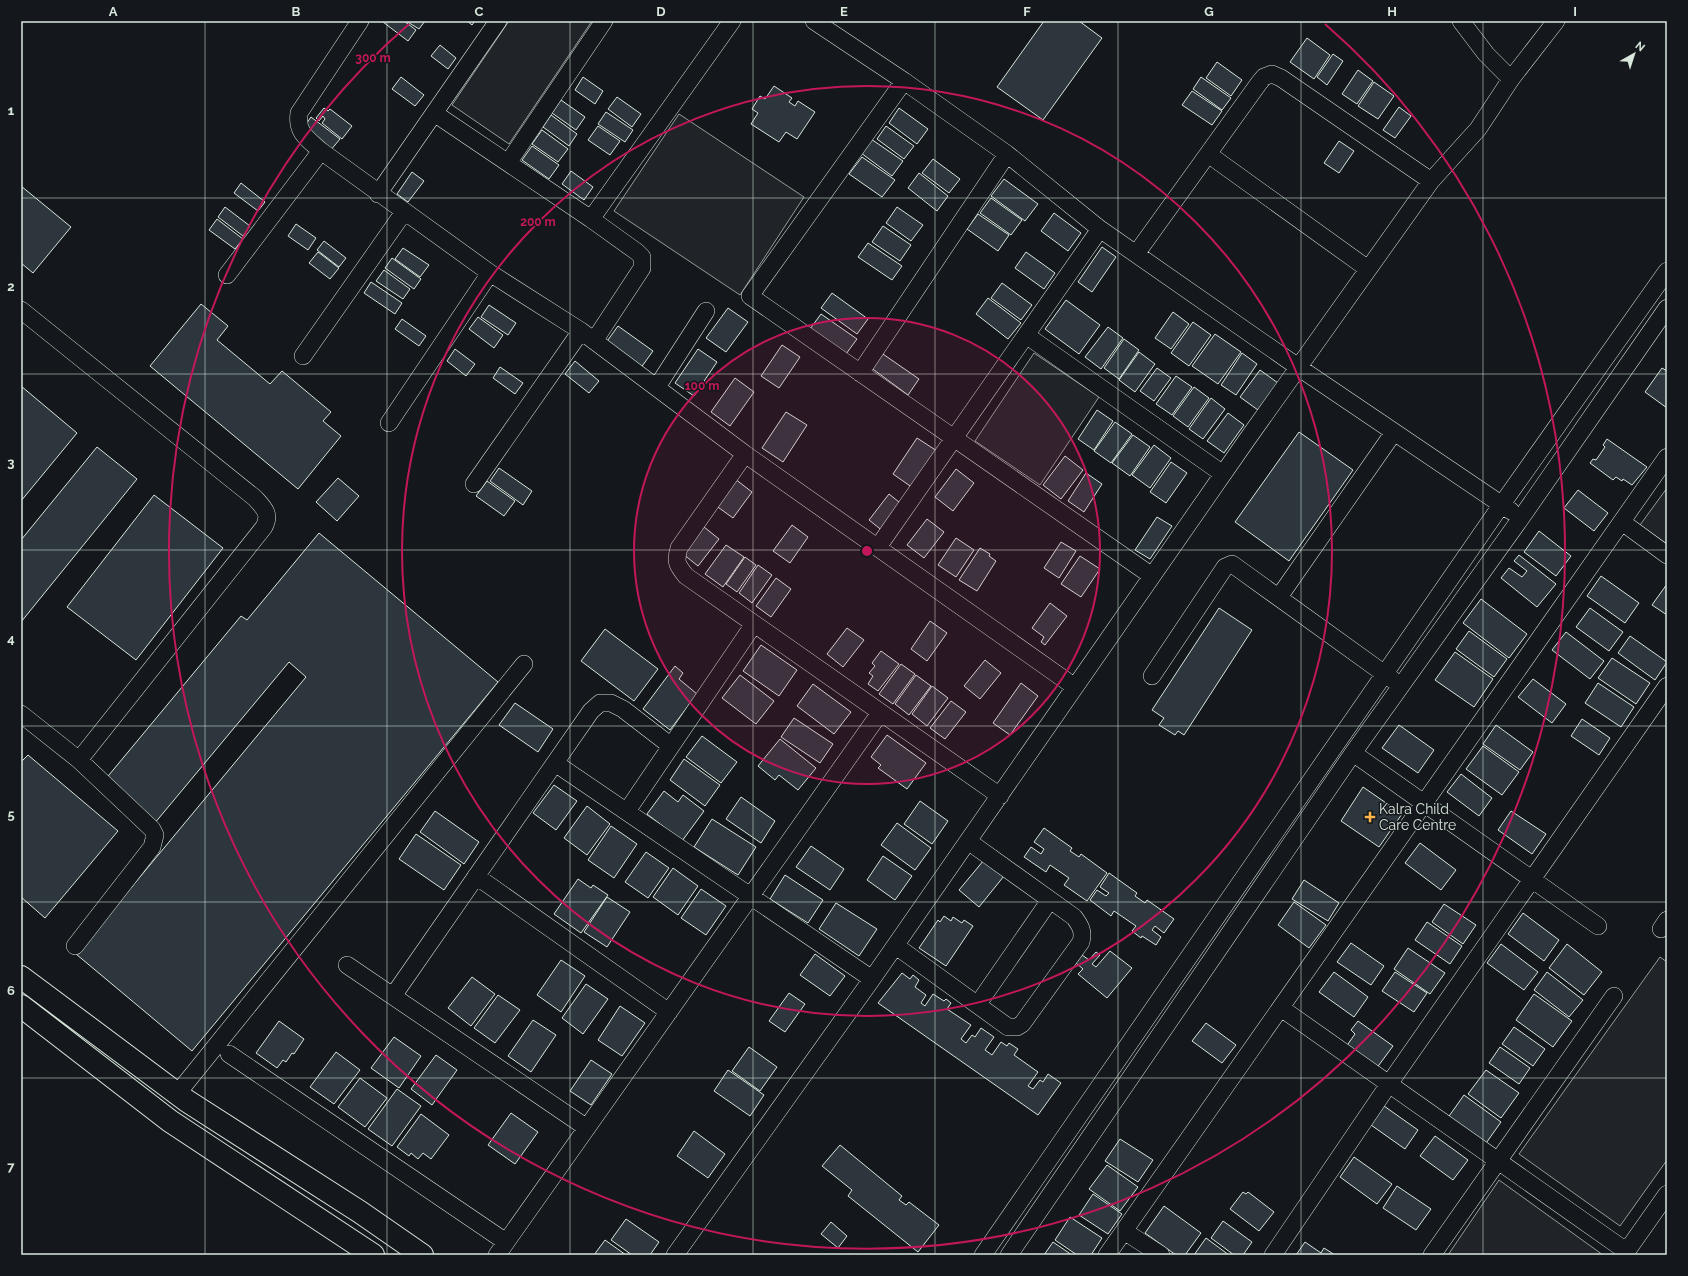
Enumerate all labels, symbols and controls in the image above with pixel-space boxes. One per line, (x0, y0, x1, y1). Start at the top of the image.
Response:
text: A (109, 4, 118, 19)
text: B (292, 4, 301, 19)
text: C (475, 4, 484, 19)
text: D (656, 4, 666, 19)
text: E (840, 4, 848, 19)
text: F (1023, 4, 1031, 19)
text: G (1204, 4, 1214, 19)
text: H (1387, 4, 1397, 19)
text: I (1573, 4, 1577, 19)
north arrow (1614, 34, 1654, 74)
text: N (1633, 39, 1647, 54)
text: 300 m (355, 51, 391, 65)
text: 1 (8, 103, 15, 118)
text: 200 m (520, 215, 556, 229)
text: 2 (7, 279, 15, 294)
text: 100 m (685, 379, 719, 393)
text: 3 (7, 455, 15, 470)
centre of rings (860, 544, 874, 558)
text: 4 (7, 631, 15, 646)
place label: Kalra Child Care Centre (1379, 801, 1456, 833)
text: 5 (7, 807, 15, 822)
marker: Kalra Child Care Centre (1364, 811, 1376, 823)
text: 6 (7, 983, 15, 998)
text: 7 (7, 1159, 15, 1174)

